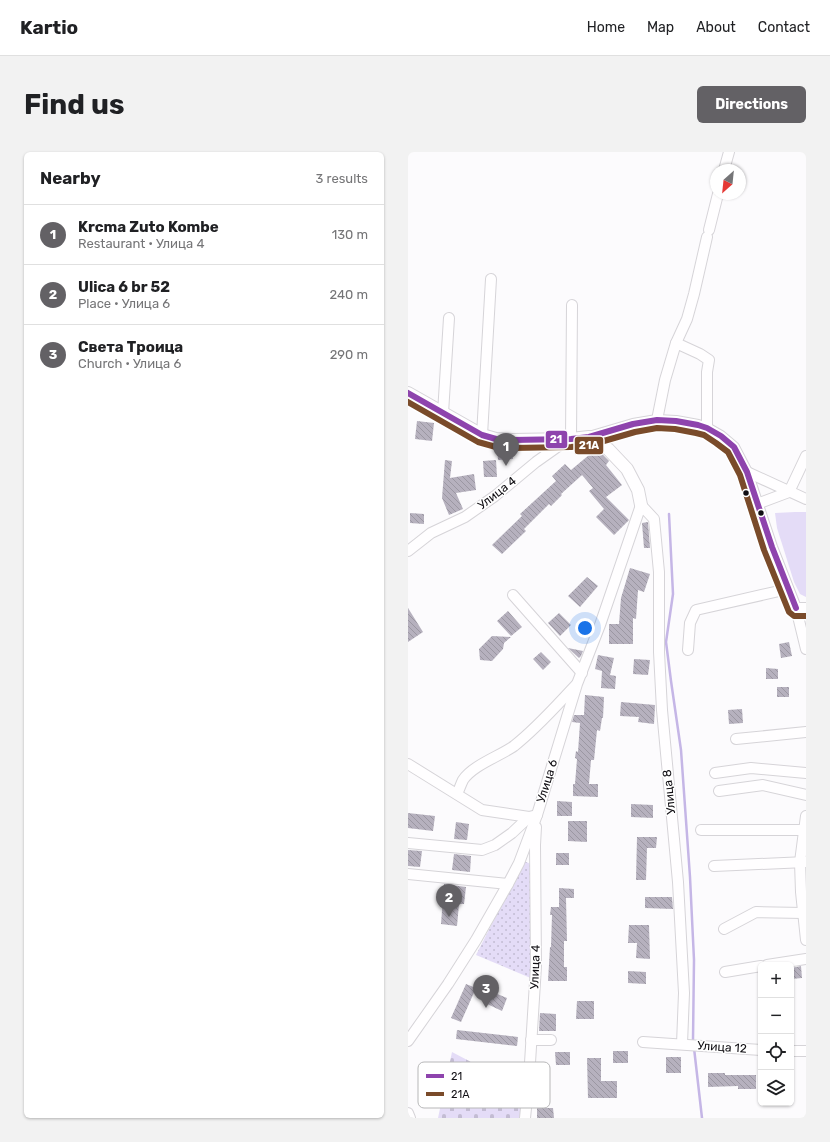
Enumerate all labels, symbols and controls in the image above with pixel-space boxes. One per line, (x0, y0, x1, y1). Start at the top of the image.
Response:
text: Kartio (20, 16, 78, 39)
text: Home (587, 19, 625, 36)
text: Map (647, 19, 674, 36)
text: About (696, 19, 736, 36)
text: Contact (758, 19, 810, 36)
button: Directions (697, 86, 806, 123)
text: Find us (24, 88, 124, 121)
north arrow (710, 164, 746, 200)
text: Nearby (40, 168, 101, 188)
text: 3 results (316, 171, 368, 186)
text: Krcma Zuto Kombe (78, 218, 219, 236)
text: 1 (50, 227, 56, 242)
text: 130 m (332, 227, 368, 242)
text: Restaurant · Улица 4 (78, 236, 205, 251)
text: Ulica 6 br 52 (78, 278, 170, 296)
text: 2 (49, 287, 57, 302)
text: 240 m (329, 287, 368, 302)
text: Place · Улица 6 (78, 296, 170, 311)
text: Света Троица (78, 338, 183, 356)
text: 3 (49, 347, 57, 362)
text: 290 m (330, 347, 368, 362)
text: Church · Улица 6 (78, 356, 181, 371)
line badge: 21 (545, 430, 568, 449)
pin: 1 (493, 433, 519, 466)
text: 21 (550, 433, 562, 446)
line badge: 21A (574, 436, 604, 455)
text: 21A (579, 439, 599, 452)
street label: Улица 4 (475, 473, 519, 512)
unlabelled marker (741, 488, 751, 498)
unlabelled marker (756, 508, 766, 518)
your location (575, 618, 595, 638)
street label: Улица 6 (534, 758, 560, 804)
street label: Улица 8 (660, 769, 678, 815)
pin: 2 (436, 884, 462, 917)
street label: Улица 4 (527, 944, 543, 990)
map controls (758, 962, 794, 1106)
button: + (758, 962, 794, 998)
pin: 3 (473, 975, 499, 1008)
button: − (758, 998, 794, 1034)
button: locate (758, 1034, 794, 1070)
street label: Улица 12 (697, 1038, 747, 1056)
legend (418, 1062, 550, 1108)
text: 21 (451, 1070, 462, 1083)
button: layers (758, 1070, 794, 1106)
text: 21A (451, 1088, 470, 1101)

